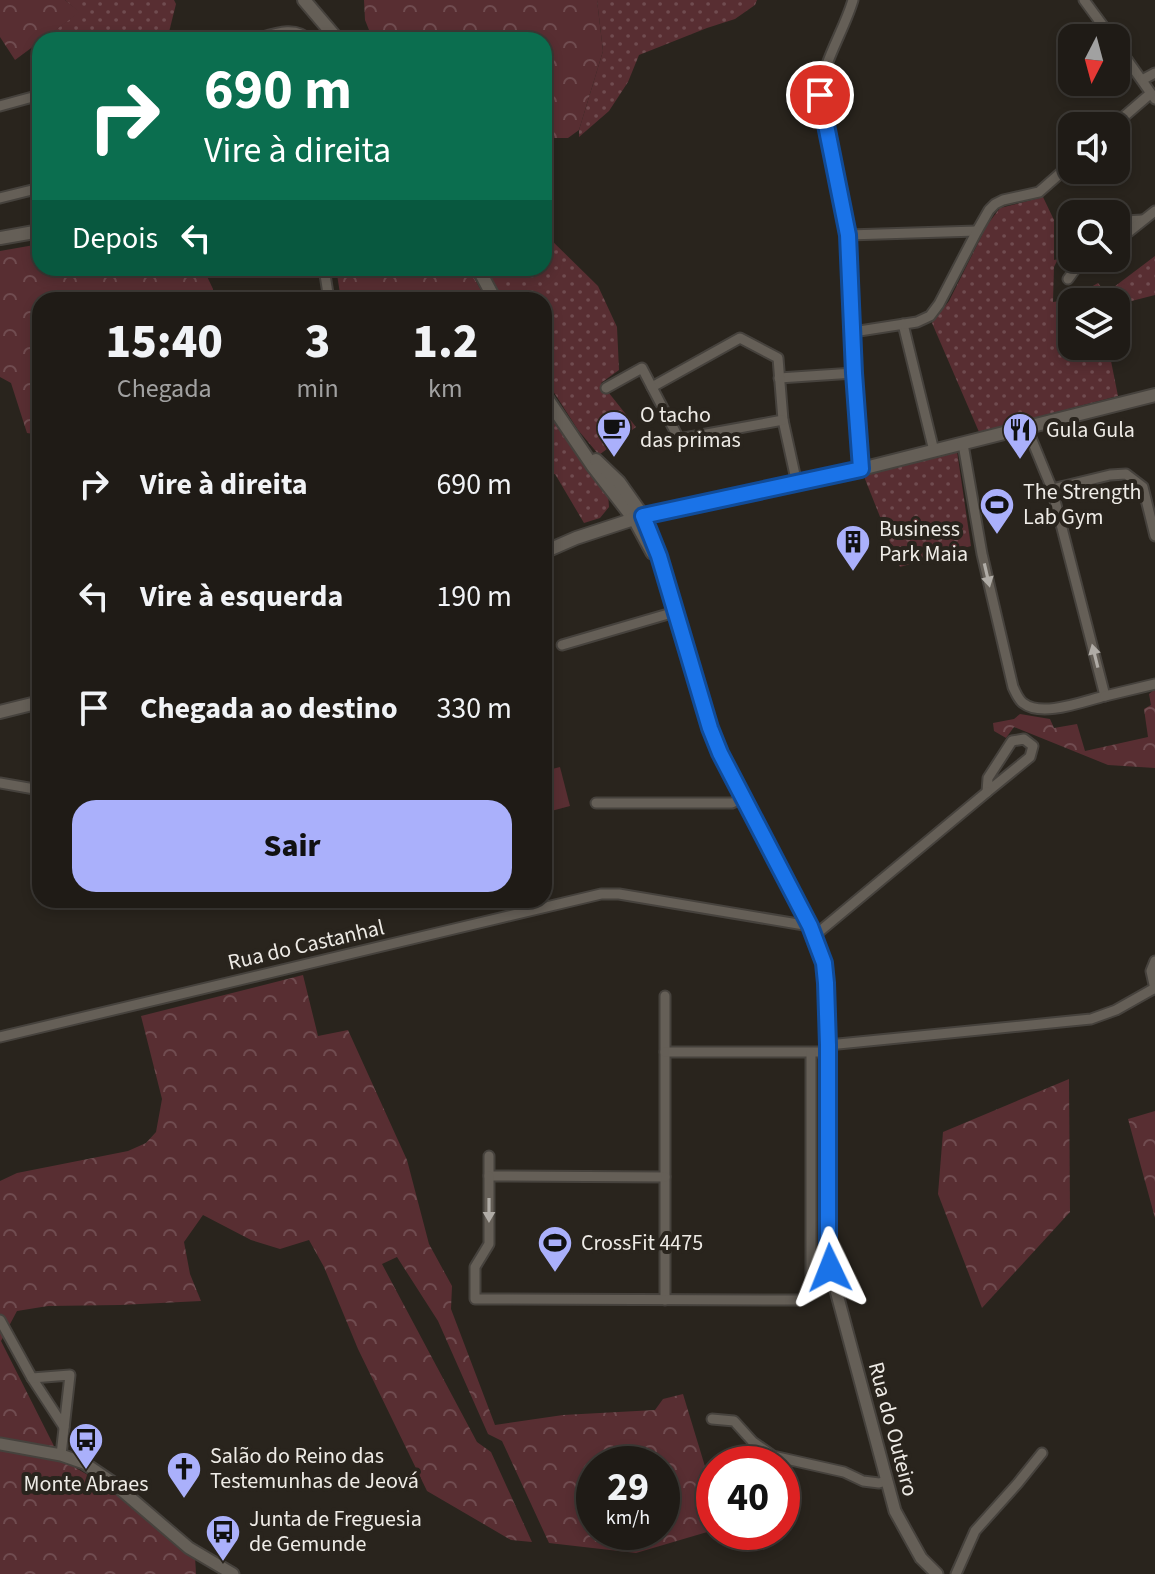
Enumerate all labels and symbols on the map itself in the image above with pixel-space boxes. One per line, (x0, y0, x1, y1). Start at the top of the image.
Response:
north arrow (1058, 24, 1130, 96)
pin (786, 61, 854, 129)
place label: O tacho das primas (640, 399, 741, 456)
cafe icon: O tacho das primas (595, 409, 633, 459)
restaurant icon: Gula Gula (1001, 411, 1039, 461)
place label: Gula Gula (1046, 414, 1135, 446)
place label: The Strength Lab Gym (1023, 476, 1142, 533)
sports icon: The Strength Lab Gym (978, 486, 1016, 536)
place label: Business Park Maia (879, 513, 968, 570)
building icon: Business Park Maia (834, 523, 872, 573)
one-way arrow (981, 563, 993, 588)
one-way arrow (1088, 643, 1100, 668)
street label: Rua do Castanhal (225, 911, 387, 979)
one-way arrow (483, 1198, 495, 1223)
sports icon: CrossFit 4475 (536, 1224, 574, 1274)
position arrow (788, 1226, 872, 1310)
place label: CrossFit 4475 (581, 1227, 703, 1259)
street label: Rua do Outeiro (860, 1358, 926, 1500)
bus stop icon: Monte Abraes (67, 1421, 105, 1471)
place label: Salão do Reino das Testemunhas de Jeová (210, 1440, 419, 1497)
speed limit sign: 40 (696, 1446, 800, 1550)
church icon: Salão do Reino das Testemunhas de Jeová (165, 1450, 203, 1500)
place label: Monte Abraes (24, 1468, 148, 1500)
place label: Junta de Freguesia de Gemunde (249, 1503, 422, 1560)
bus stop icon: Junta de Freguesia de Gemunde (204, 1513, 242, 1563)

